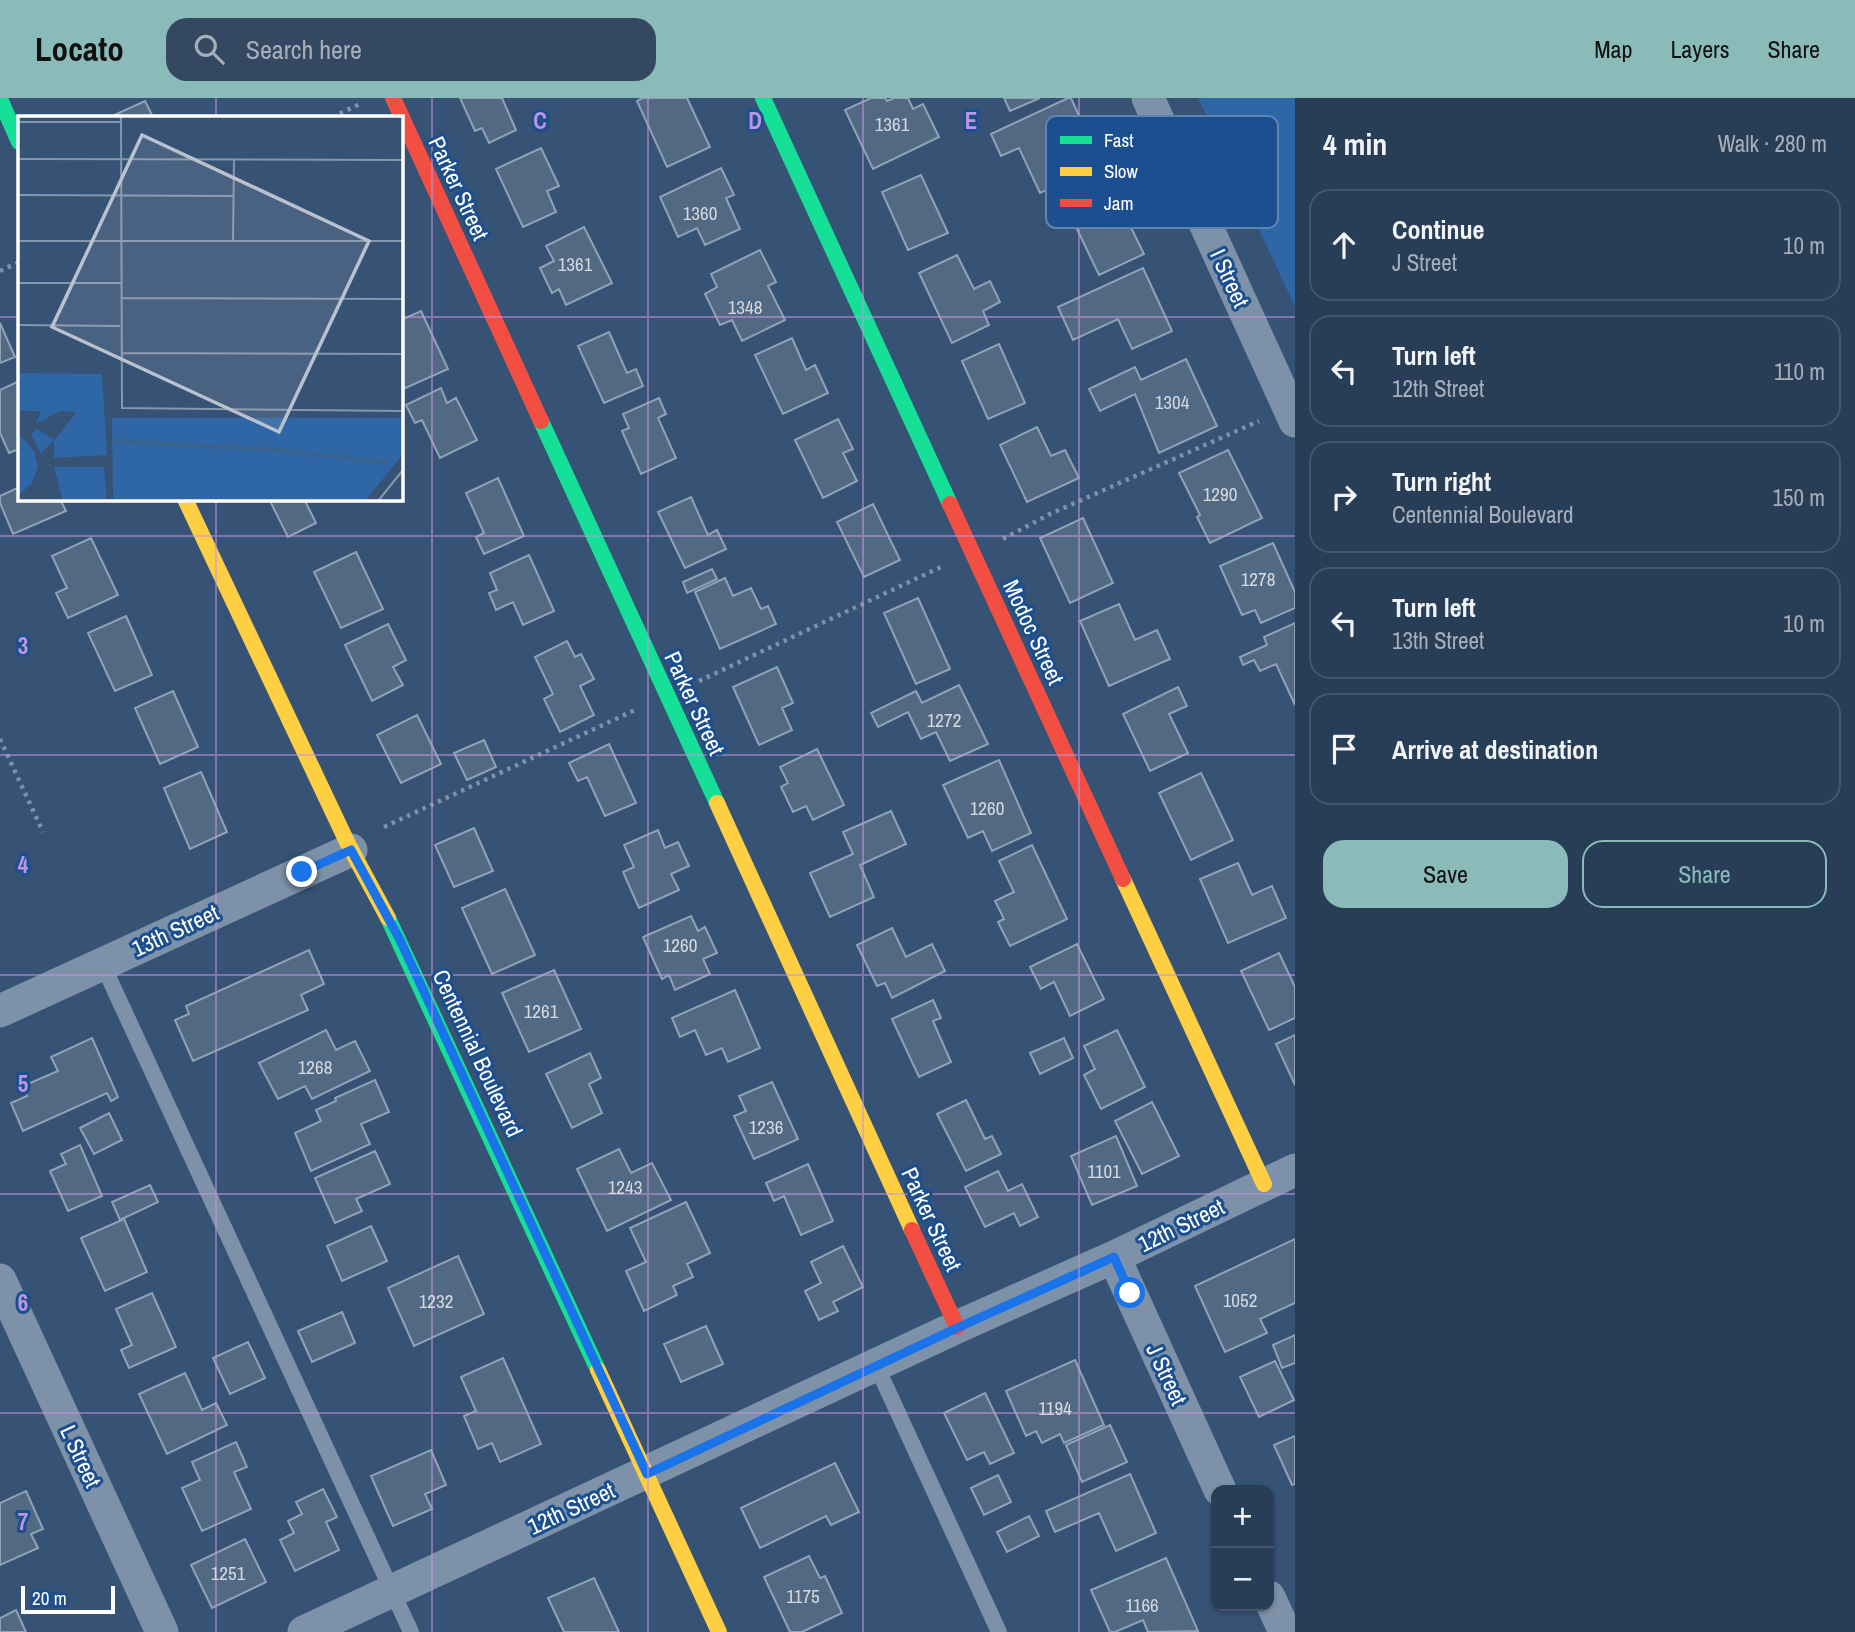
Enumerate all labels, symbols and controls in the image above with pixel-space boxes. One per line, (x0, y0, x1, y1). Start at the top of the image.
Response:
search box (166, 18, 656, 81)
text: Locato (35, 27, 124, 71)
icon: search (190, 30, 228, 68)
text: Search here (246, 32, 362, 67)
text: Map (1594, 33, 1632, 65)
text: Layers (1670, 33, 1729, 65)
text: Share (1767, 33, 1820, 65)
text: C (533, 105, 547, 136)
text: D (748, 105, 762, 136)
text: E (965, 105, 977, 136)
house number: 1361 (875, 111, 910, 137)
inset map (18, 116, 402, 500)
legend (1046, 116, 1278, 228)
text: 4 min (1323, 124, 1387, 164)
text: Fast (1104, 127, 1134, 153)
text: Walk · 280 m (1718, 128, 1827, 159)
street label: Parker Street (421, 131, 497, 245)
text: Slow (1104, 158, 1139, 184)
text: Jam (1104, 190, 1133, 216)
house number: 1360 (683, 200, 717, 226)
text: Continue (1392, 212, 1484, 247)
icon: ahead (1325, 226, 1363, 264)
text: 10 m (1783, 230, 1825, 261)
street label: I Street (1203, 244, 1257, 312)
text: J Street (1392, 247, 1457, 278)
house number: 1361 (558, 251, 593, 277)
house number: 1348 (728, 294, 762, 320)
text: Turn left (1392, 338, 1476, 373)
icon: left (1325, 352, 1363, 390)
text: 110 m (1774, 356, 1825, 387)
text: 12th Street (1392, 373, 1484, 404)
house number: 1304 (1155, 389, 1190, 415)
text: Turn right (1392, 464, 1491, 499)
icon: right (1325, 478, 1363, 516)
house number: 1290 (1203, 481, 1237, 507)
text: 150 m (1773, 482, 1825, 513)
text: Centennial Boulevard (1392, 499, 1573, 530)
house number: 1278 (1241, 566, 1275, 592)
street label: Modoc Street (996, 575, 1072, 689)
text: Turn left (1392, 590, 1476, 625)
icon: left (1325, 604, 1363, 642)
text: 10 m (1783, 608, 1825, 639)
text: 13th Street (1392, 625, 1484, 656)
text: 3 (18, 630, 28, 661)
street label: Parker Street (657, 646, 733, 760)
house number: 1272 (927, 707, 961, 733)
icon: arrive (1325, 730, 1363, 768)
text: Arrive at destination (1392, 732, 1598, 767)
house number: 1260 (970, 795, 1004, 821)
button: Save (1323, 840, 1568, 908)
button: Share (1582, 840, 1827, 908)
text: 4 (18, 849, 29, 880)
route end (286, 856, 317, 887)
street label: 13th Street (127, 896, 223, 964)
house number: 1260 (663, 932, 697, 958)
street label: Centennial Boulevard (426, 964, 530, 1142)
house number: 1261 (524, 998, 559, 1024)
house number: 1268 (298, 1054, 332, 1080)
text: 5 (18, 1068, 28, 1099)
house number: 1236 (749, 1114, 783, 1140)
house number: 1101 (1087, 1158, 1121, 1184)
street label: Parker Street (894, 1162, 970, 1276)
house number: 1243 (608, 1174, 642, 1200)
street label: 12th Street (1133, 1191, 1229, 1259)
route start (1114, 1277, 1145, 1308)
text: 6 (18, 1287, 28, 1318)
house number: 1052 (1223, 1287, 1257, 1313)
house number: 1232 (419, 1288, 453, 1314)
street label: J Street (1139, 1338, 1195, 1410)
house number: 1194 (1038, 1395, 1072, 1421)
street label: L Street (53, 1420, 109, 1492)
street label: 12th Street (523, 1474, 619, 1542)
map controls (1211, 1485, 1274, 1611)
button: + (1211, 1485, 1274, 1548)
text: 7 (18, 1506, 28, 1537)
button: − (1211, 1548, 1274, 1611)
house number: 1251 (211, 1560, 246, 1586)
scale bar (21, 1583, 116, 1615)
house number: 1175 (786, 1583, 820, 1609)
text: 20 m (32, 1585, 67, 1611)
house number: 1166 (1125, 1592, 1159, 1618)

